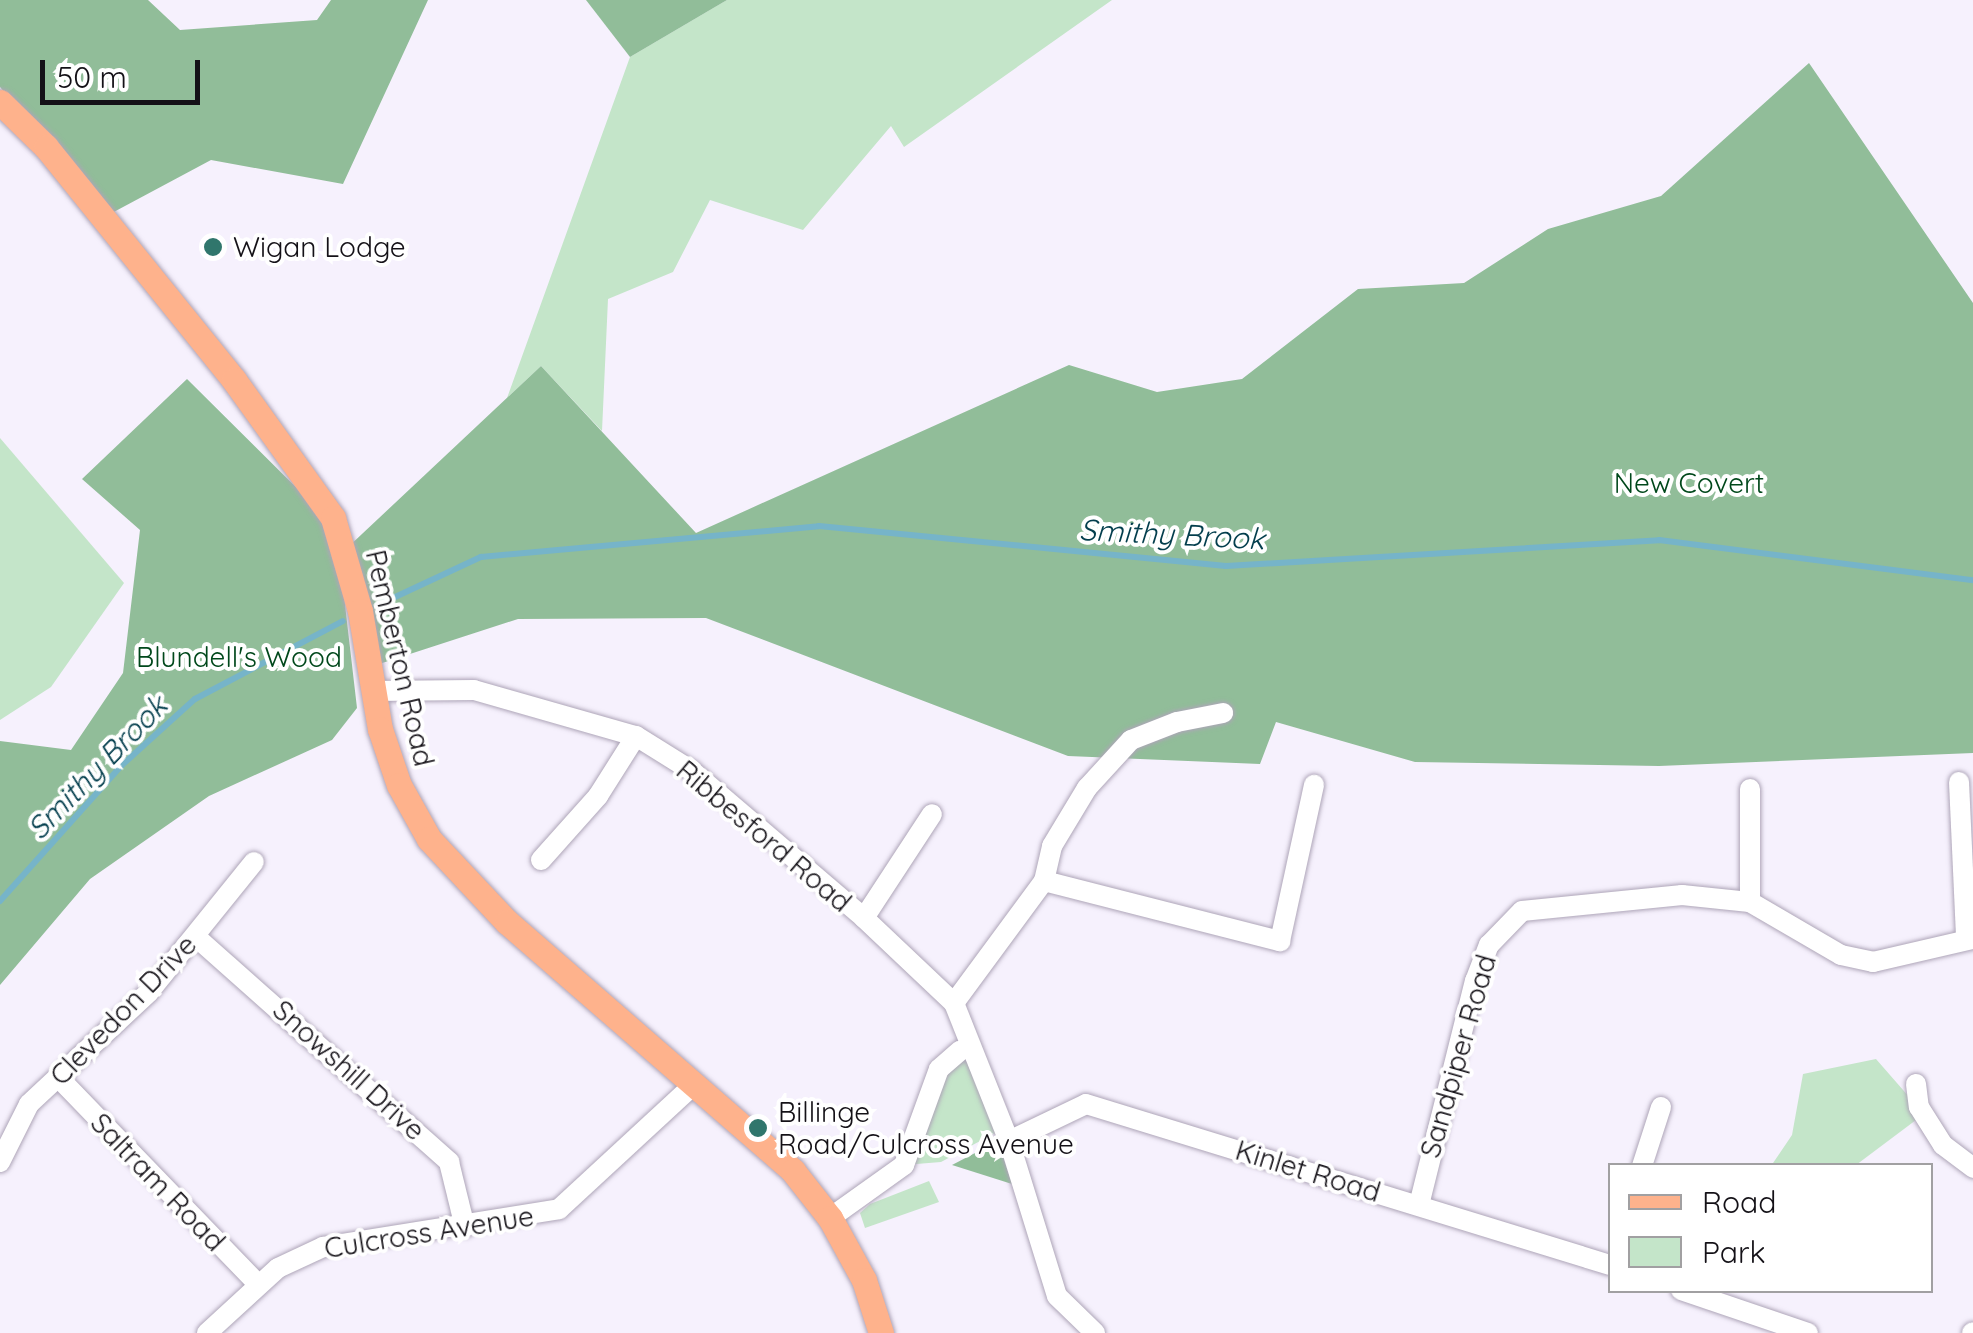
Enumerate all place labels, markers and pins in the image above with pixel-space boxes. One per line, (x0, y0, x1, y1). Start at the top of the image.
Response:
place label: Wigan Lodge (233, 230, 406, 264)
marker: Wigan Lodge (202, 236, 224, 258)
place label: Billinge Road/Culcross Avenue (778, 1095, 1074, 1161)
marker: Billinge Road/Culcross Avenue (747, 1117, 769, 1139)

